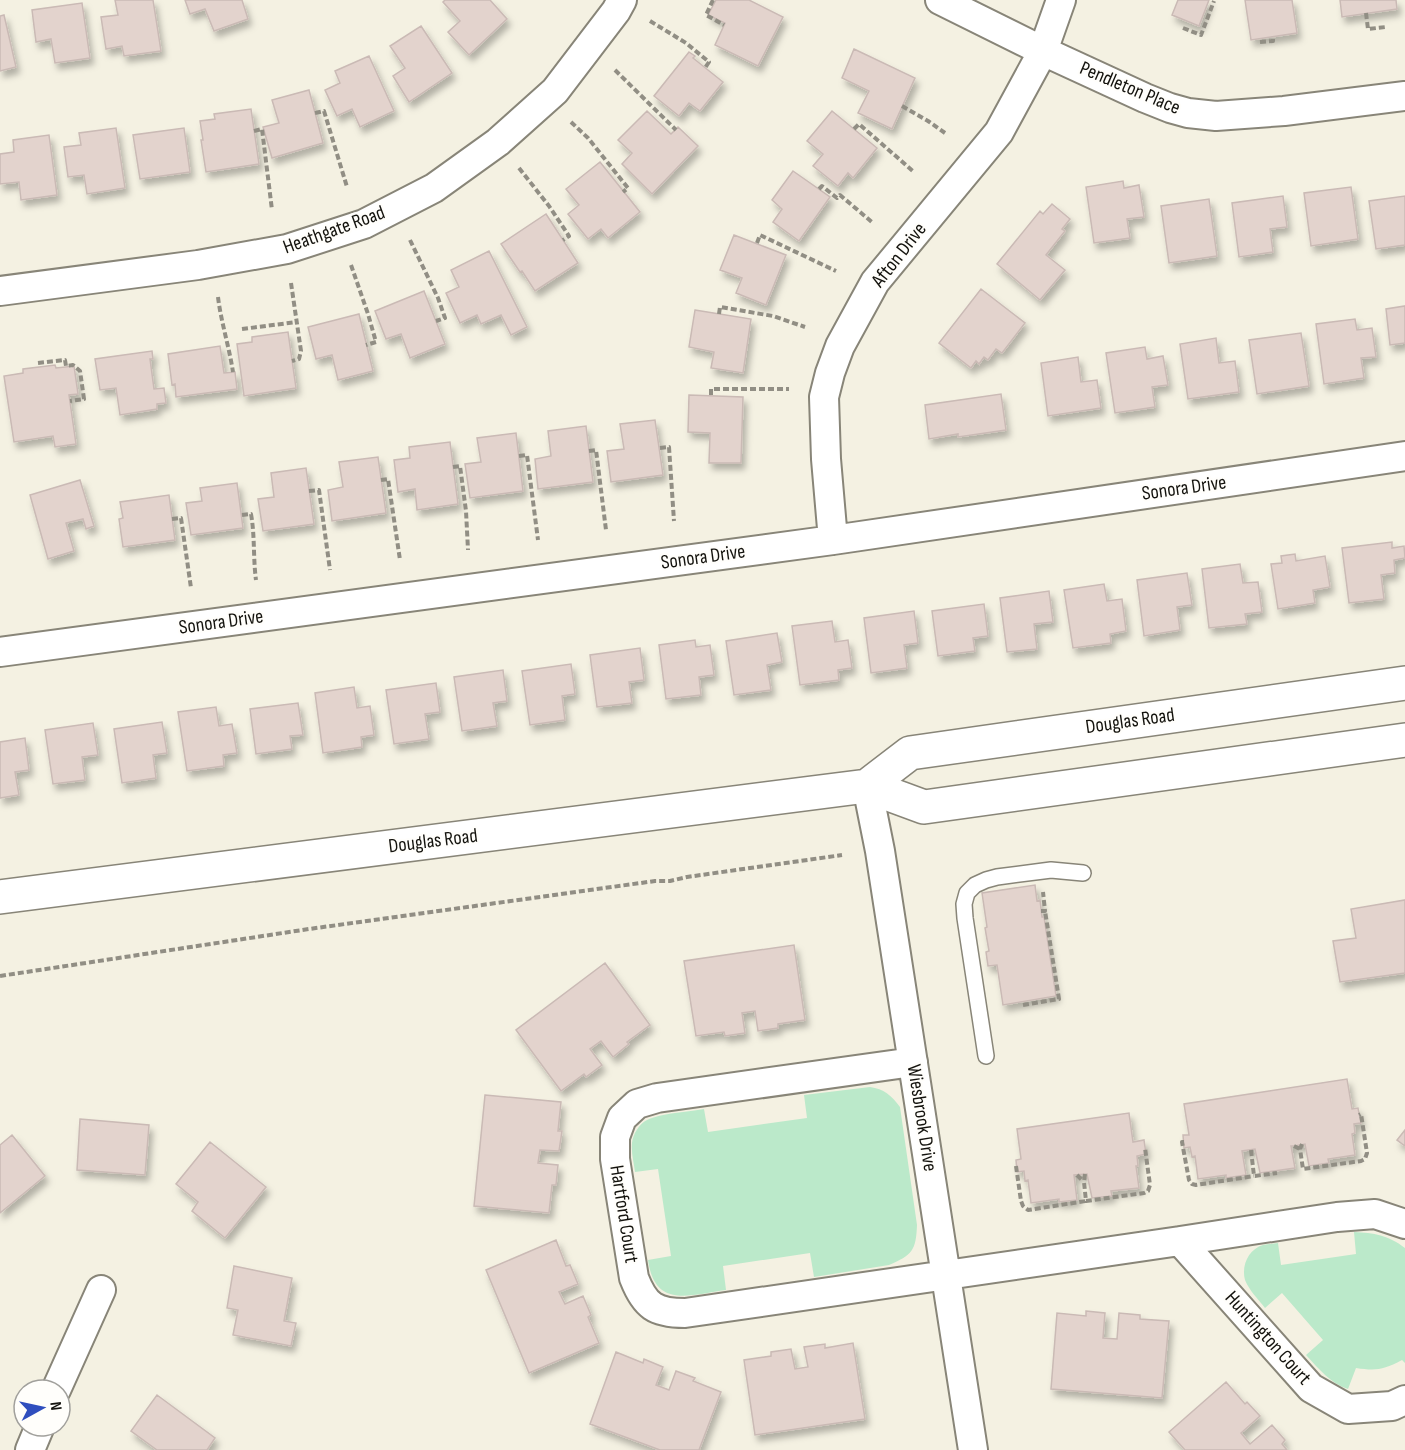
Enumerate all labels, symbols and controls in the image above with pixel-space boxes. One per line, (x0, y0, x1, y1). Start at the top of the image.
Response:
street label: Pendleton Place (1076, 56, 1184, 120)
street label: Heathgate Road (280, 201, 388, 259)
street label: Afton Drive (866, 218, 932, 293)
street label: Sonora Drive (1140, 470, 1228, 506)
street label: Sonora Drive (659, 539, 747, 575)
street label: Sonora Drive (177, 604, 265, 640)
street label: Douglas Road (1084, 703, 1176, 739)
street label: Douglas Road (387, 824, 479, 858)
street label: Wiesbrook Drive (902, 1063, 942, 1173)
street label: Hartford Court (604, 1163, 644, 1265)
street label: Huntington Court (1220, 1286, 1316, 1390)
north arrow (12, 1378, 72, 1438)
text: N (45, 1401, 65, 1412)

